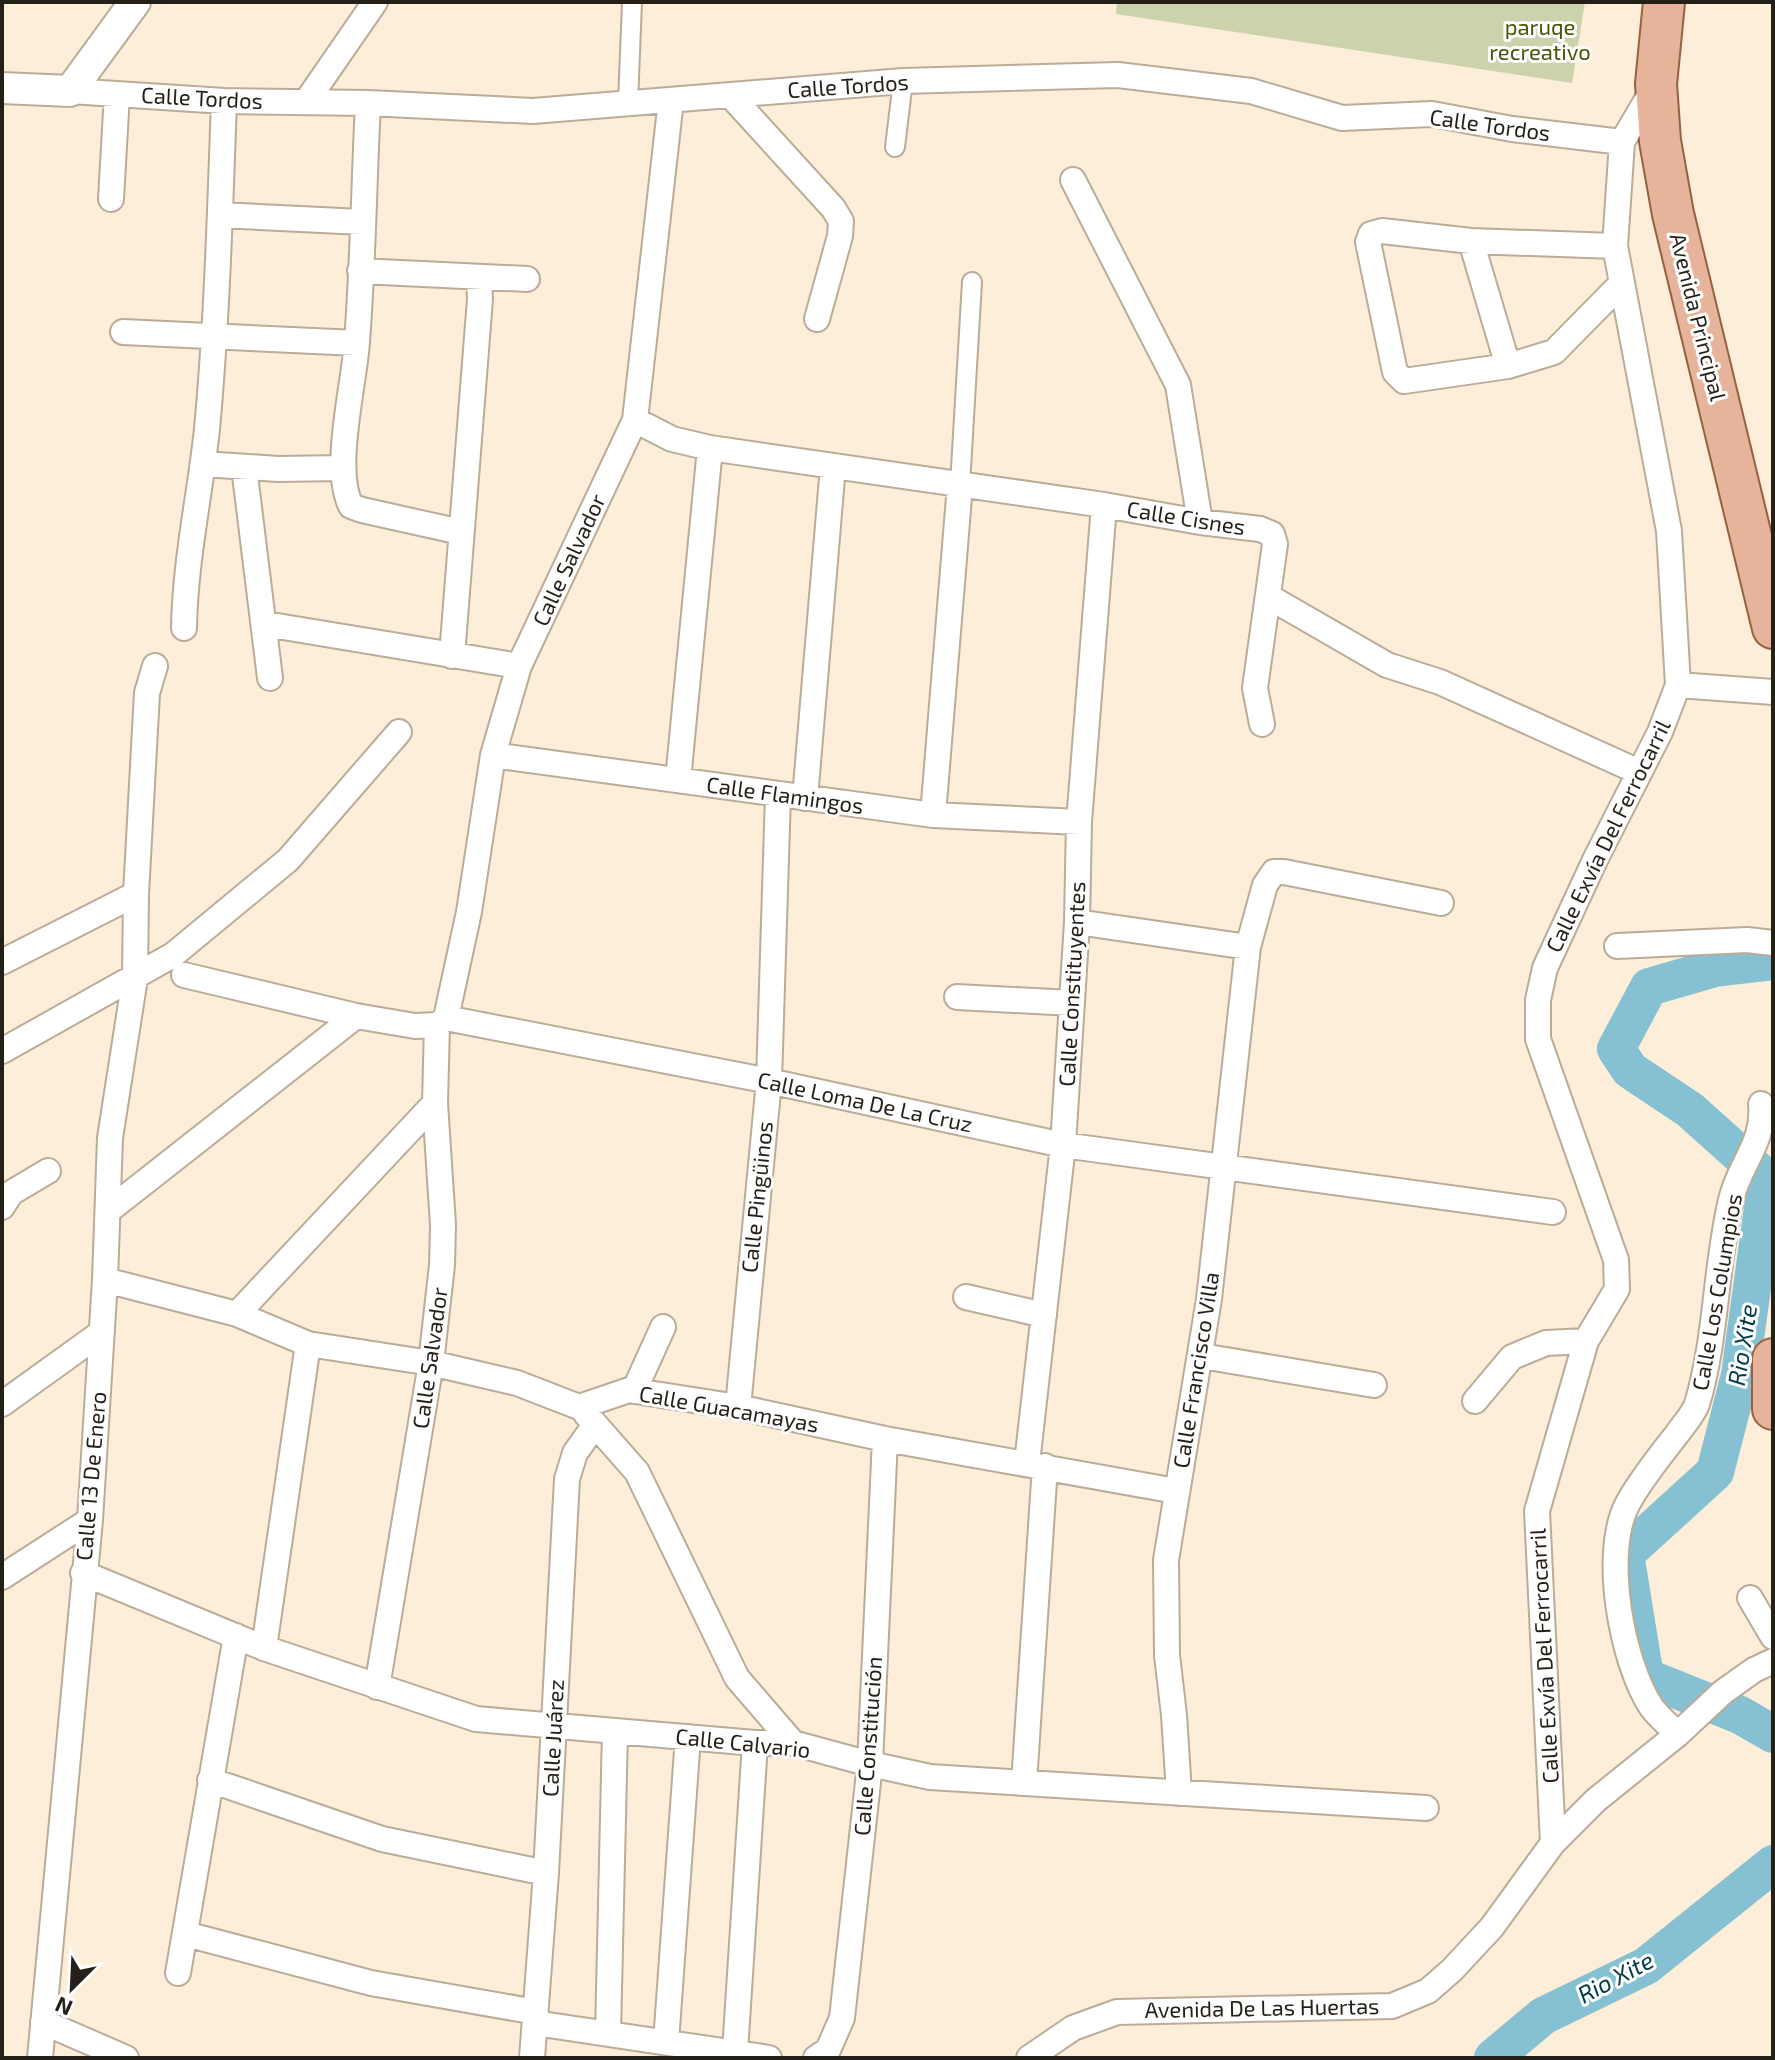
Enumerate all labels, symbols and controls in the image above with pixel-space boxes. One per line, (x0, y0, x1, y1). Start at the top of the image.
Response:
park label: paruqe recreativo (1489, 13, 1591, 64)
street label: Calle Tordos (786, 68, 909, 102)
street label: Calle Tordos (141, 81, 263, 113)
street label: Calle Tordos (1428, 103, 1552, 145)
street label: Avenida Principal (1666, 230, 1733, 404)
street label: Calle Salvador (526, 489, 610, 630)
street label: Calle Cisnes (1125, 495, 1247, 539)
street label: Calle Exvía Del Ferrocarril (1539, 715, 1675, 956)
street label: Calle Flamingos (705, 770, 865, 818)
street label: Calle Constituyentes (1053, 881, 1089, 1087)
street label: Calle Loma De La Cruz (755, 1066, 975, 1137)
street label: Calle Pingüinos (735, 1120, 777, 1274)
street label: Calle Los Columpios (1686, 1191, 1746, 1392)
street label: Calle Francisco Villa (1167, 1270, 1223, 1470)
street label: Calle Salvador (406, 1285, 452, 1430)
water label: Rio Xite (1721, 1302, 1762, 1388)
street label: Calle Guacamayas (637, 1379, 821, 1437)
street label: Calle 13 De Enero (70, 1390, 110, 1562)
street label: Calle Exvía Del Ferrocarril (1523, 1527, 1563, 1784)
street label: Calle Constitución (848, 1655, 886, 1836)
street label: Calle Juárez (536, 1679, 568, 1797)
street label: Calle Calvario (674, 1722, 812, 1762)
water label: Rio Xite (1572, 1945, 1658, 2009)
north arrow (32, 1948, 112, 2028)
text: N (51, 1992, 76, 2022)
street label: Avenida De Las Huertas (1144, 1992, 1380, 2022)

